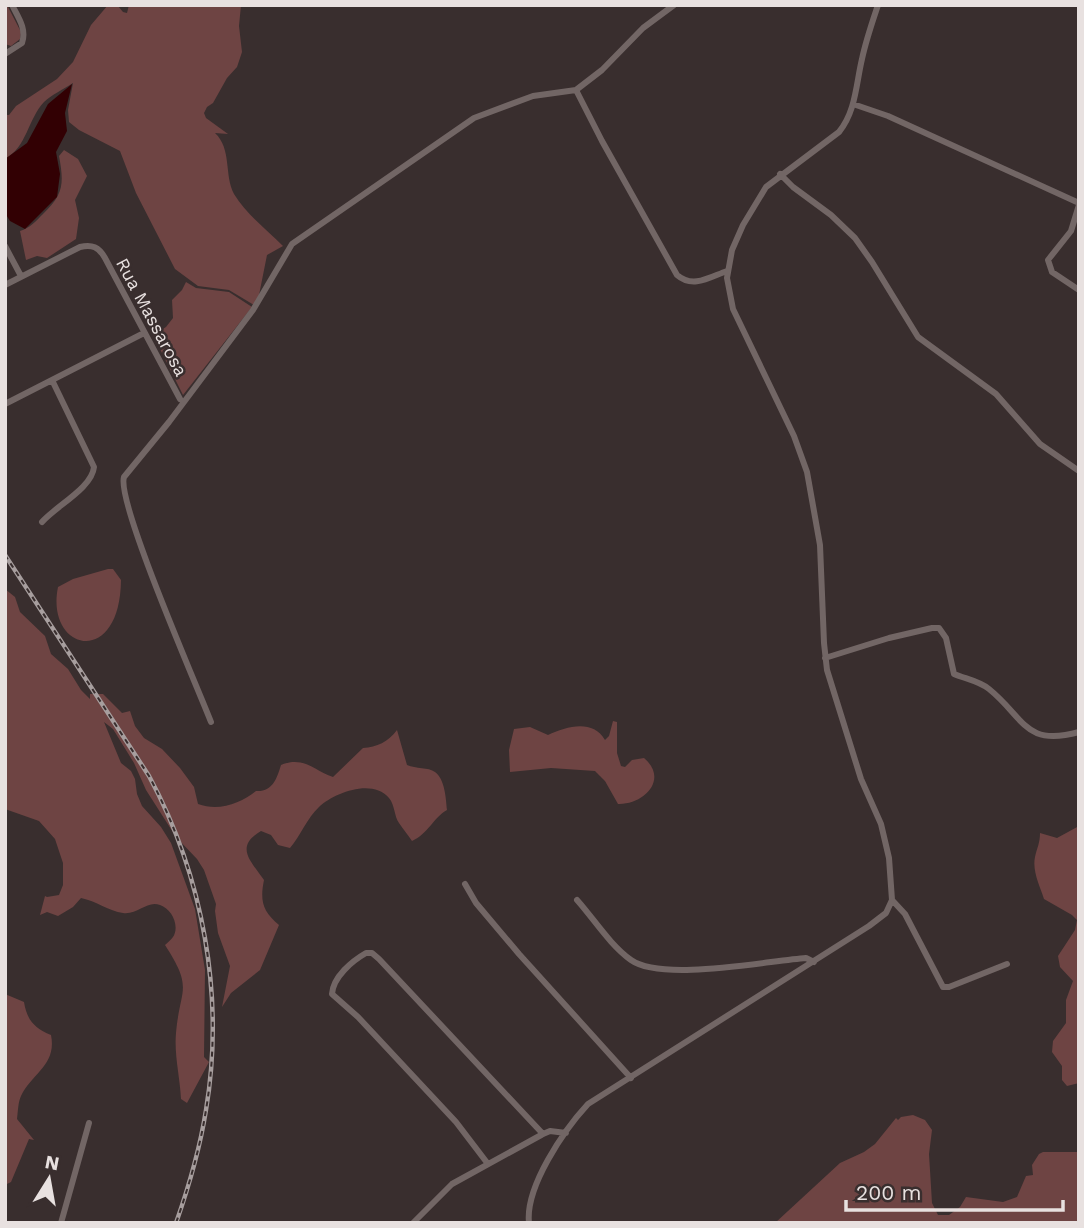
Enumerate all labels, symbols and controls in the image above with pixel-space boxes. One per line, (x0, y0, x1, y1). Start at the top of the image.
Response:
street label: Rua Massarosa (112, 254, 192, 380)
north arrow (14, 1144, 84, 1214)
text: N (43, 1150, 61, 1175)
scale bar (846, 1168, 1063, 1212)
text: 200 m (856, 1180, 922, 1205)

